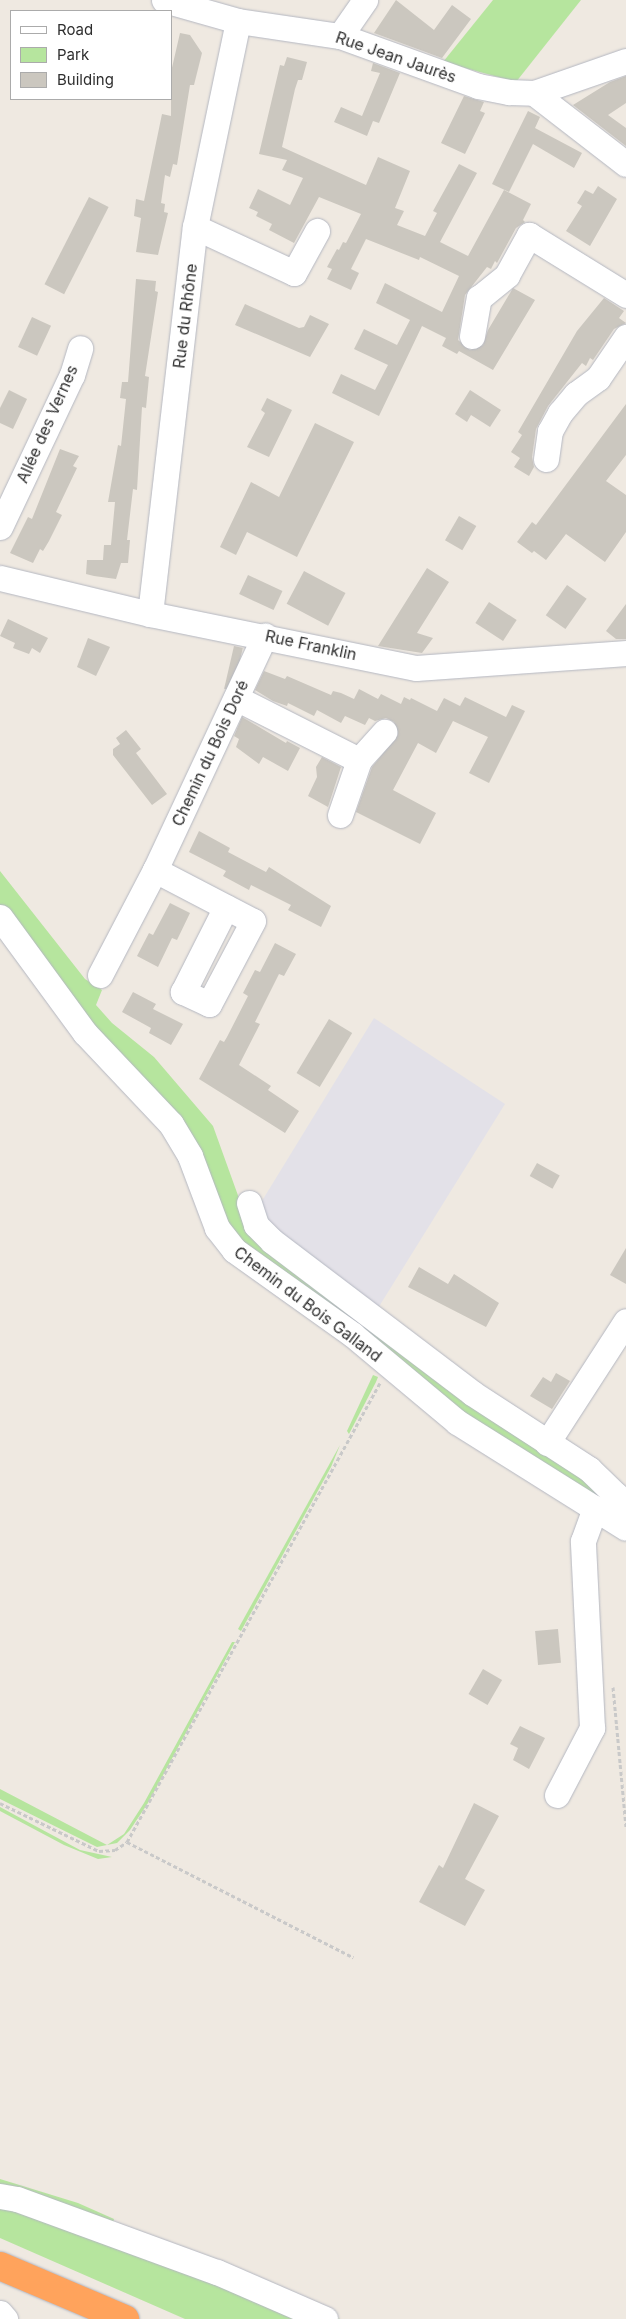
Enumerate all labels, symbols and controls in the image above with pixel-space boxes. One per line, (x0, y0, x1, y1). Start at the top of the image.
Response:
legend (10, 10, 172, 100)
text: Road (57, 20, 93, 39)
street label: Rue Jean Jaurès (333, 27, 459, 87)
text: Park (57, 45, 89, 64)
text: Building (57, 70, 114, 89)
street label: Rue du Rhône (169, 262, 201, 370)
street label: Allée des Vernes (12, 362, 82, 486)
street label: Rue Franklin (264, 626, 358, 664)
street label: Chemin du Bois Doré (168, 677, 252, 829)
street label: Chemin du Bois Galland (230, 1242, 386, 1366)

